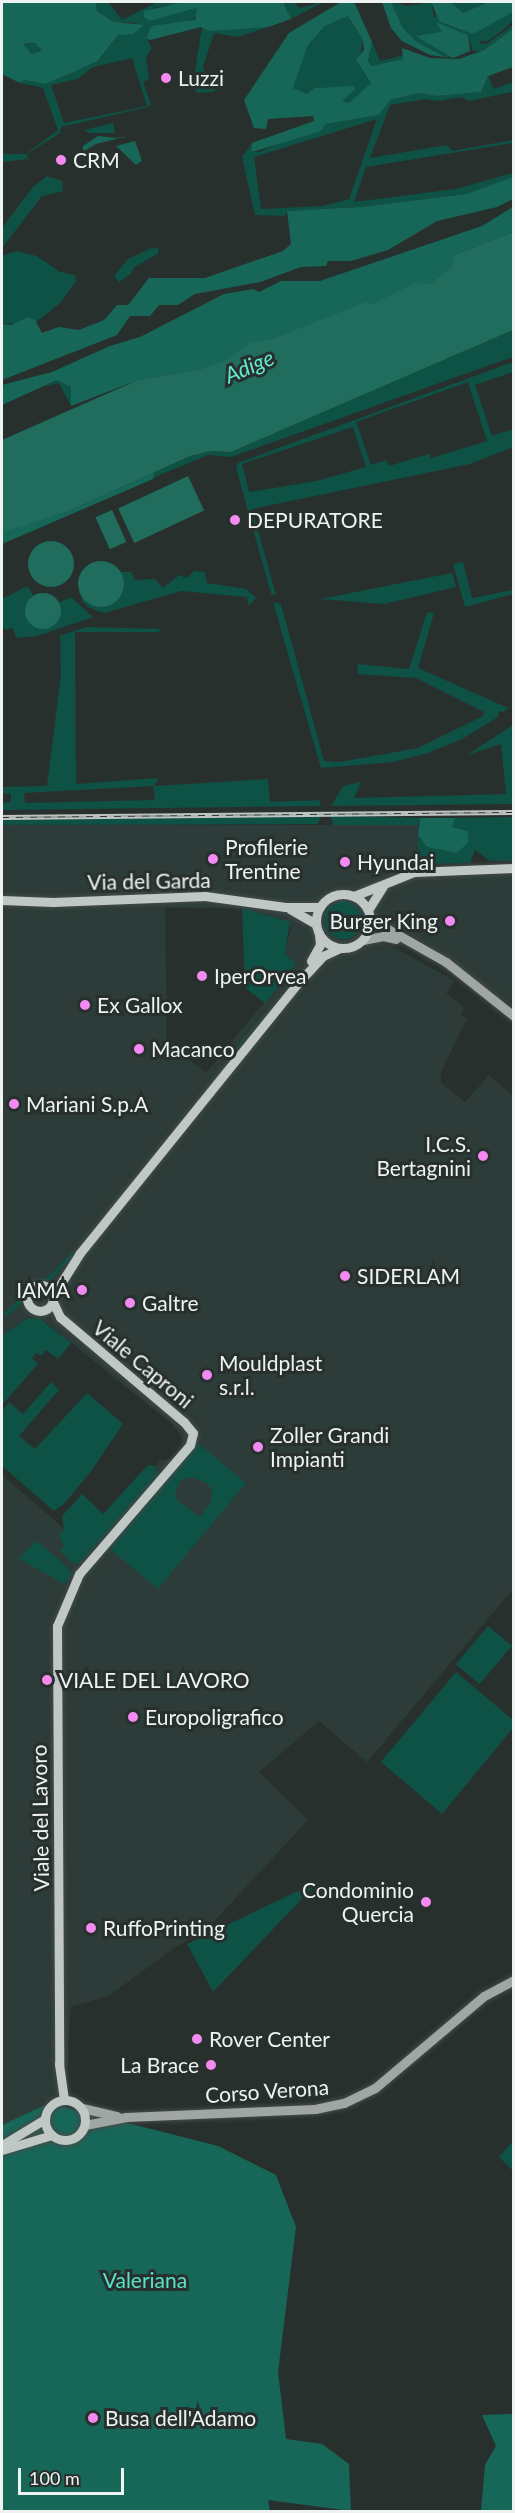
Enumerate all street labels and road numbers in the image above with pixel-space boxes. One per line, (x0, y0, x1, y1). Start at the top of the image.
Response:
street label: Via del Garda (87, 867, 211, 895)
street label: Viale Caproni (88, 1315, 198, 1413)
street label: Viale del Lavoro (26, 1744, 54, 1892)
street label: Corso Verona (204, 2074, 330, 2108)

